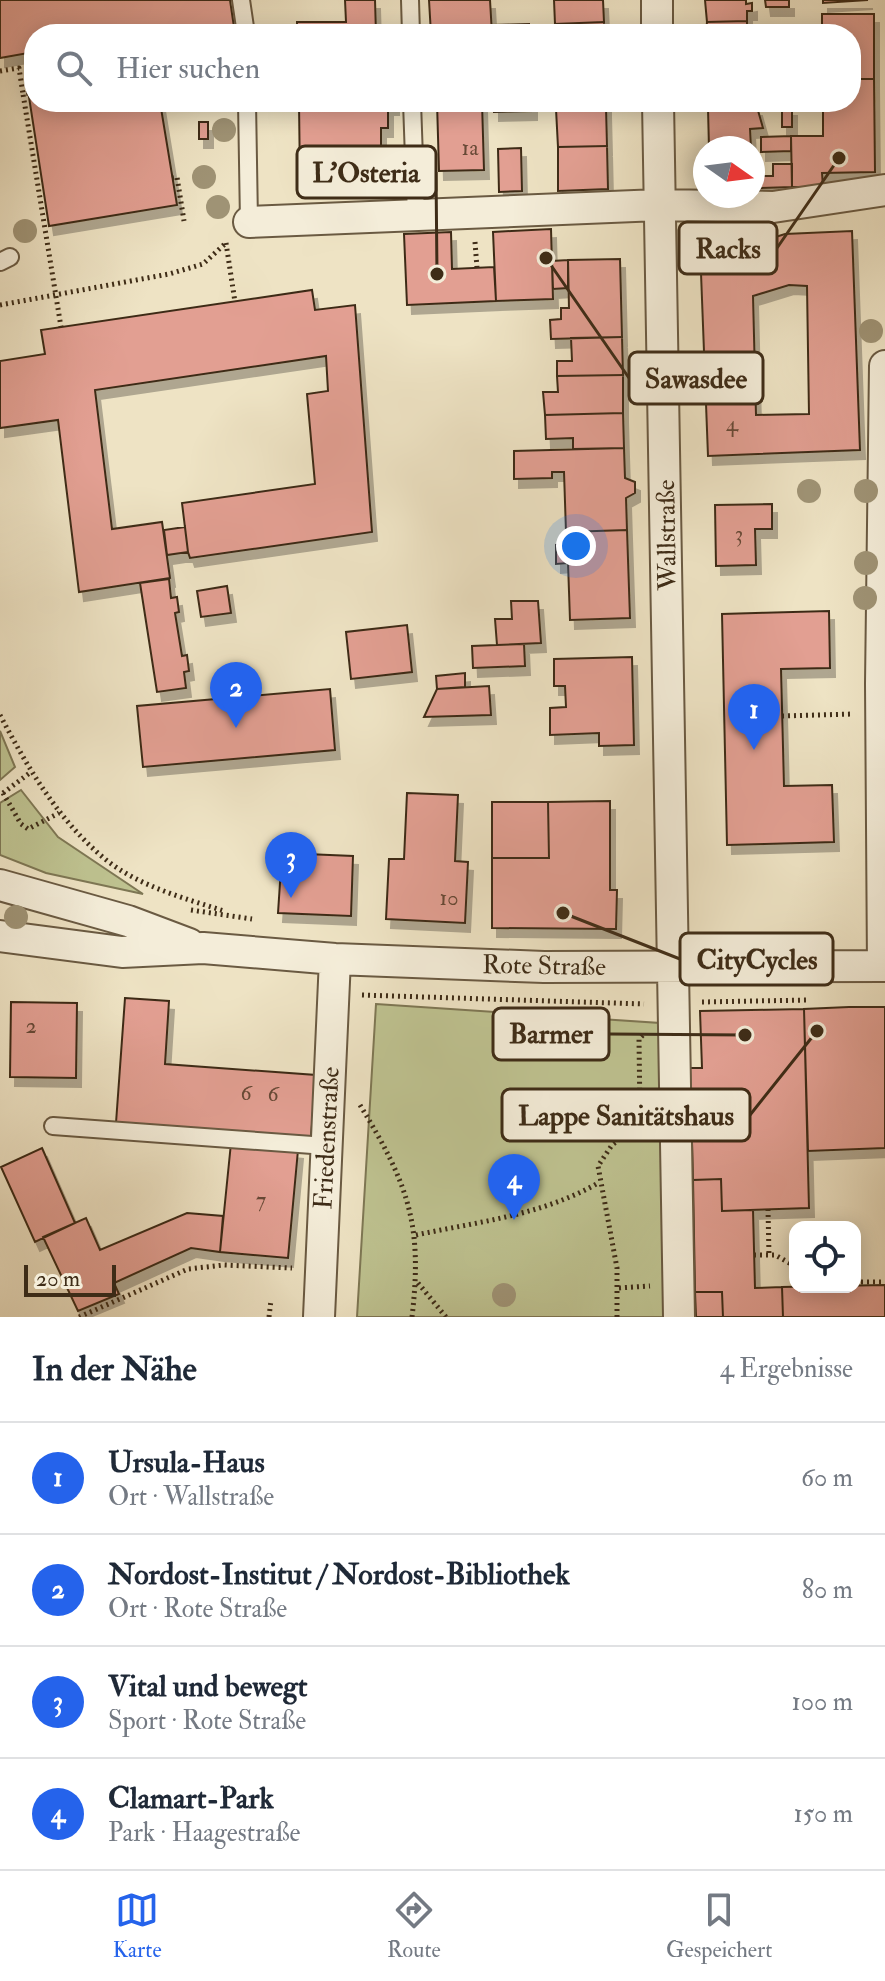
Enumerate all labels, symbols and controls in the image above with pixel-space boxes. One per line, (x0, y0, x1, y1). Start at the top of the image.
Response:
search box (24, 24, 861, 112)
icon: search (52, 46, 96, 90)
text: Hier suchen (116, 50, 260, 87)
house number: 1a (462, 134, 479, 162)
north arrow (693, 136, 765, 208)
callout: L'Osteria (297, 146, 436, 198)
text: L'Osteria (312, 156, 421, 191)
callout: Racks (679, 222, 777, 274)
text: Racks (695, 232, 761, 267)
callout: Sawasdee (629, 352, 763, 404)
text: Sawasdee (645, 362, 747, 397)
house number: 4 (726, 410, 739, 438)
street label: Wallstraße (650, 479, 684, 592)
house number: 3 (735, 520, 743, 548)
your location (556, 526, 596, 566)
pin: 2 (210, 662, 262, 728)
pin: 1 (728, 684, 780, 750)
pin: 3 (265, 832, 317, 898)
house number: 10 (439, 884, 459, 912)
callout: CityCycles (680, 933, 833, 985)
text: CityCycles (697, 943, 818, 978)
street label: Rote Straße (482, 949, 606, 983)
callout: Barmer (493, 1008, 609, 1060)
house number: 2 (25, 1012, 37, 1040)
text: Barmer (509, 1017, 594, 1052)
street label: Friedenstraße (307, 1066, 347, 1210)
house number: 6 (240, 1079, 253, 1107)
house number: 6 (267, 1080, 280, 1108)
callout: Lappe Sanitätshaus (502, 1089, 750, 1141)
text: Lappe Sanitätshaus (518, 1099, 734, 1134)
pin: 4 (488, 1154, 540, 1220)
house number: 7 (256, 1186, 266, 1214)
map controls (789, 1221, 861, 1293)
button: locate (789, 1221, 861, 1293)
scale bar (24, 1261, 116, 1297)
text: 20 m (36, 1265, 80, 1293)
text: In der Nähe (32, 1348, 197, 1391)
text: 4 Ergebnisse (720, 1353, 853, 1385)
text: Ursula-Haus (108, 1444, 265, 1481)
text: 1 (53, 1462, 63, 1494)
text: 60 m (801, 1462, 853, 1494)
text: Ort · Wallstraße (108, 1481, 274, 1513)
text: Nordost-Institut / Nordost-Bibliothek (108, 1556, 570, 1593)
text: 2 (51, 1574, 65, 1606)
text: 80 m (802, 1574, 853, 1606)
text: Ort · Rote Straße (108, 1593, 287, 1625)
text: Vital und bewegt (108, 1668, 308, 1705)
text: 3 (53, 1686, 63, 1718)
text: 100 m (792, 1686, 853, 1718)
text: Sport · Rote Straße (108, 1705, 306, 1737)
text: Clamart-Park (108, 1780, 274, 1817)
text: 4 (51, 1798, 65, 1830)
text: 150 m (794, 1798, 853, 1830)
text: Park · Haagestraße (108, 1817, 300, 1849)
tab: Karte (113, 1888, 162, 1964)
tab: Route (387, 1888, 441, 1964)
tab: Gespeichert (666, 1888, 772, 1964)

